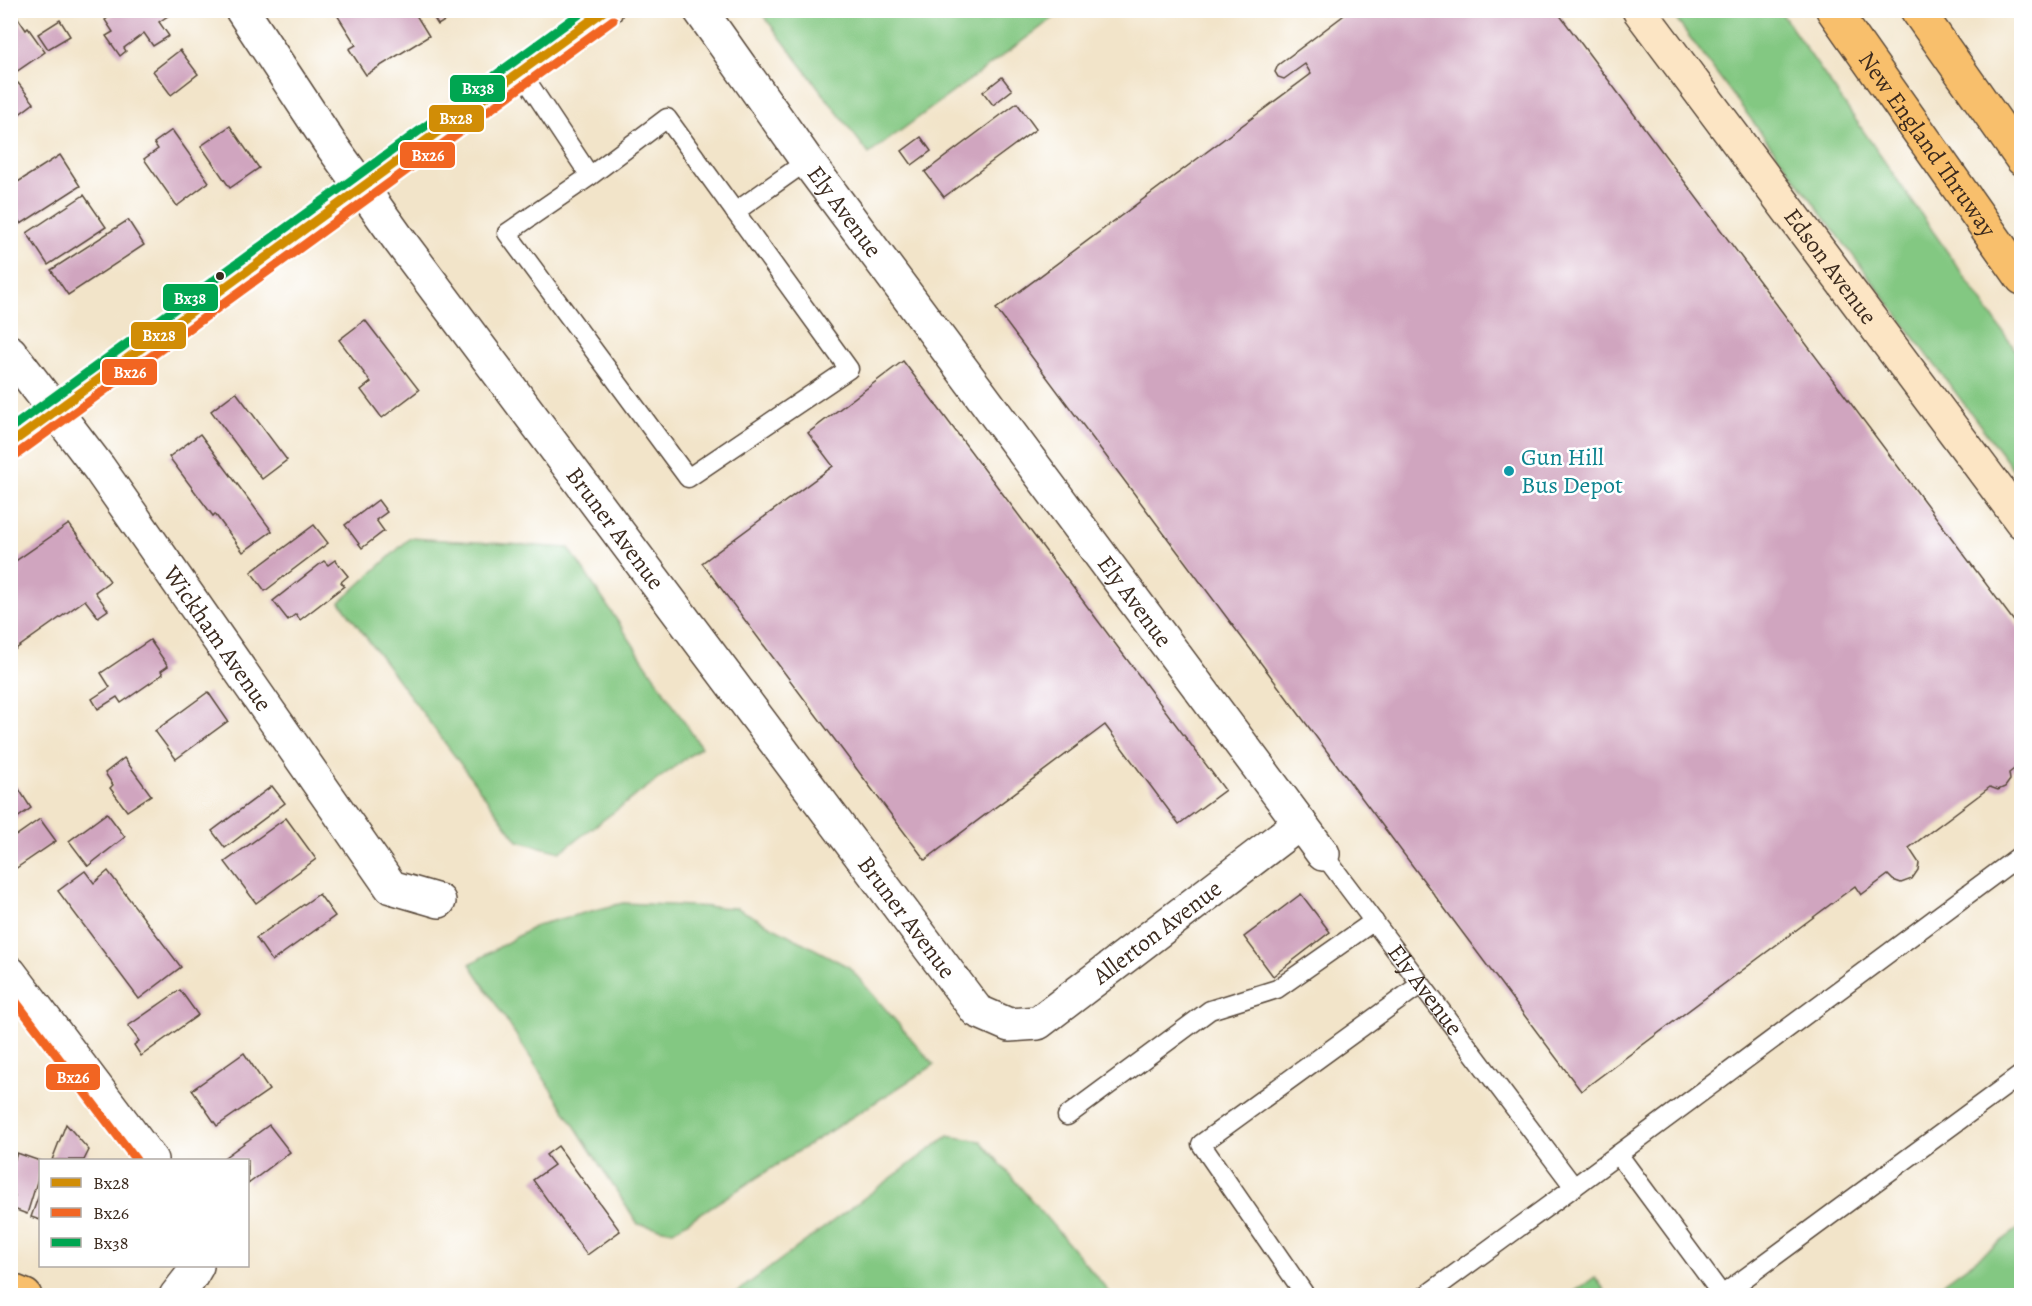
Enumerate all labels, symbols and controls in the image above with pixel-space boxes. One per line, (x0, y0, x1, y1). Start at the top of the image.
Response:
street label: New England Thruway (1851, 45, 2004, 243)
line badge: Bx38 (449, 74, 506, 103)
text: Bx38 (462, 78, 495, 100)
line badge: Bx28 (428, 104, 485, 133)
text: Bx28 (439, 108, 473, 130)
line badge: Bx26 (399, 141, 456, 169)
text: Bx26 (411, 145, 445, 167)
street label: Ely Avenue (800, 159, 889, 264)
street label: Edson Avenue (1777, 202, 1885, 331)
unlabelled marker (214, 270, 226, 282)
line badge: Bx38 (162, 283, 219, 312)
text: Bx38 (174, 288, 207, 310)
line badge: Bx28 (130, 321, 187, 350)
text: Bx28 (142, 325, 176, 347)
line badge: Bx26 (101, 358, 158, 386)
text: Bx26 (113, 362, 147, 384)
place label: Gun Hill Bus Depot (1521, 441, 1623, 501)
street label: Bruner Avenue (559, 460, 672, 596)
marker: Gun Hill Bus Depot (1502, 464, 1516, 478)
street label: Ely Avenue (1090, 549, 1180, 654)
street label: Wickham Avenue (155, 559, 280, 718)
street label: Bruner Avenue (850, 849, 963, 985)
street label: Allerton Avenue (1085, 872, 1228, 992)
street label: Ely Avenue (1380, 937, 1470, 1042)
line badge: Bx26 (45, 1063, 101, 1091)
text: Bx26 (56, 1067, 90, 1089)
legend (39, 1159, 249, 1267)
text: Bx28 (93, 1171, 130, 1195)
text: Bx26 (93, 1201, 129, 1225)
text: Bx38 (93, 1231, 129, 1255)

